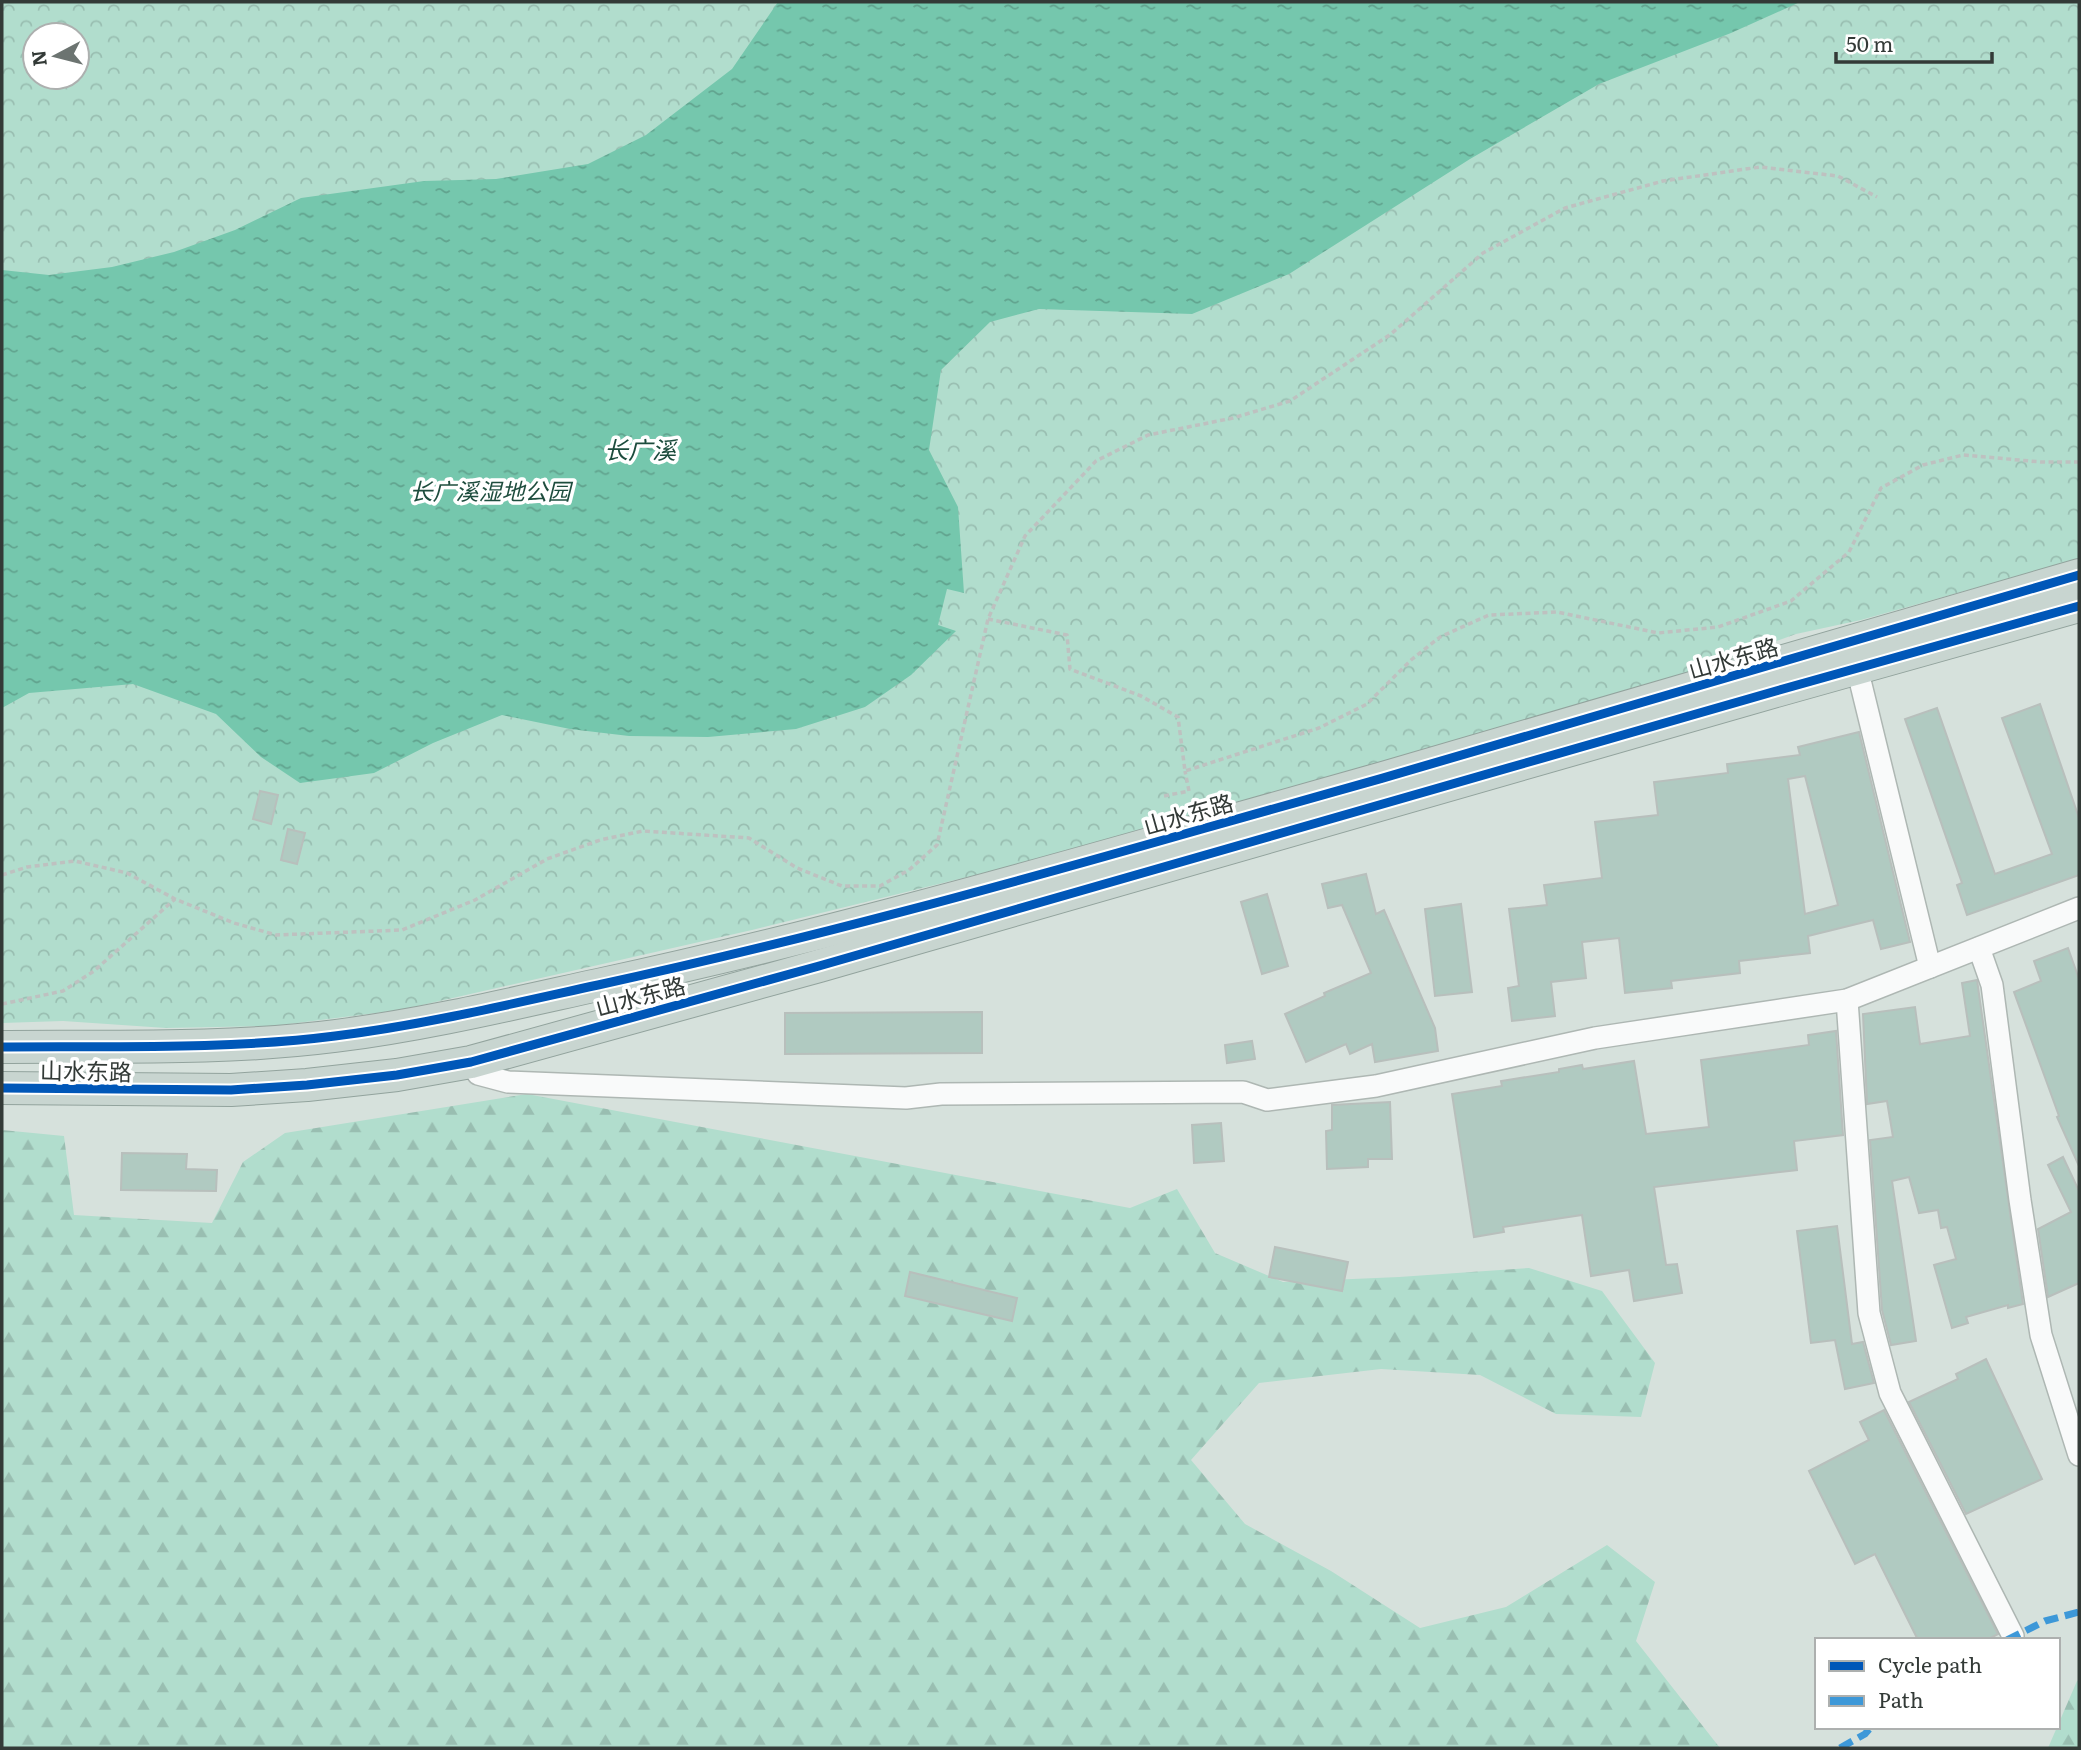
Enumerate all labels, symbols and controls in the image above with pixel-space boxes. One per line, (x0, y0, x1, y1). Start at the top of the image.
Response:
north arrow (21, 21, 91, 91)
scale bar (1836, 21, 1992, 65)
text: 50 m (1846, 27, 1893, 58)
text: N (23, 49, 53, 68)
water label: 长广溪 (604, 431, 679, 466)
park label: 长广溪湿地公园 (410, 473, 574, 507)
street label: 山水东路 (1684, 628, 1782, 686)
street label: 山水东路 (1139, 784, 1237, 842)
street label: 山水东路 (591, 967, 689, 1023)
street label: 山水东路 (40, 1052, 132, 1088)
legend (1815, 1638, 2060, 1729)
text: Cycle path (1878, 1648, 1982, 1679)
text: Path (1878, 1683, 1924, 1714)

